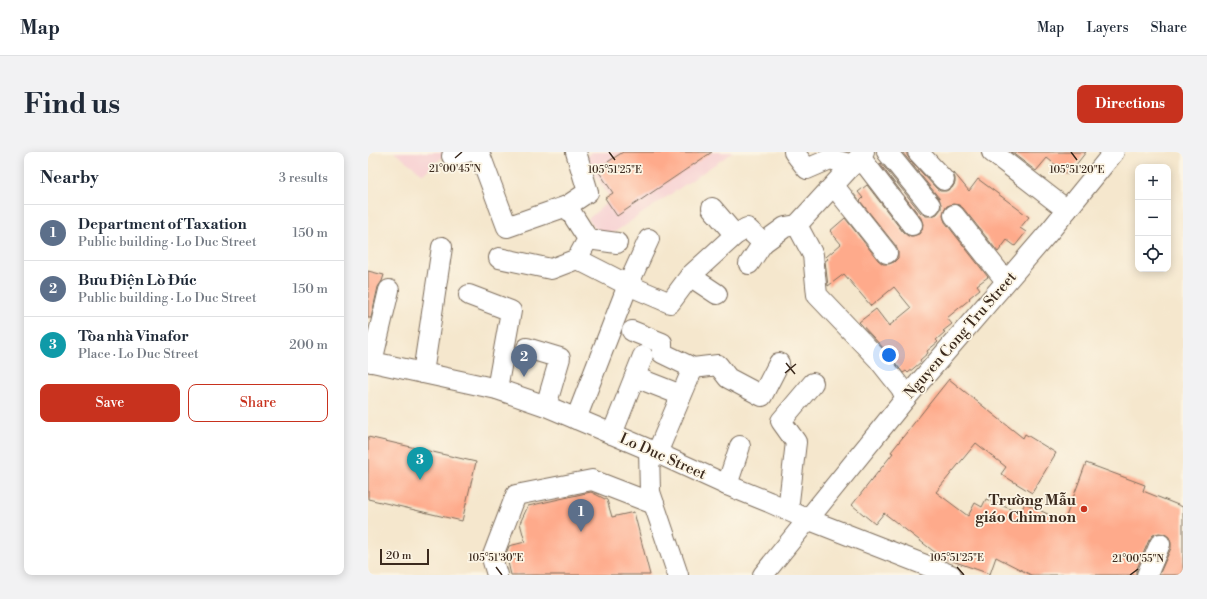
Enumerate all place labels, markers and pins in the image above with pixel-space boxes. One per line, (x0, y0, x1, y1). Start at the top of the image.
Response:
pin: 2 (511, 344, 537, 377)
pin: 3 (407, 447, 433, 480)
place label: Trường Mẫu giáo Chim non (975, 491, 1077, 527)
pin: 1 (568, 499, 594, 532)
marker: Trường Mẫu giáo Chim non (1079, 504, 1089, 514)

